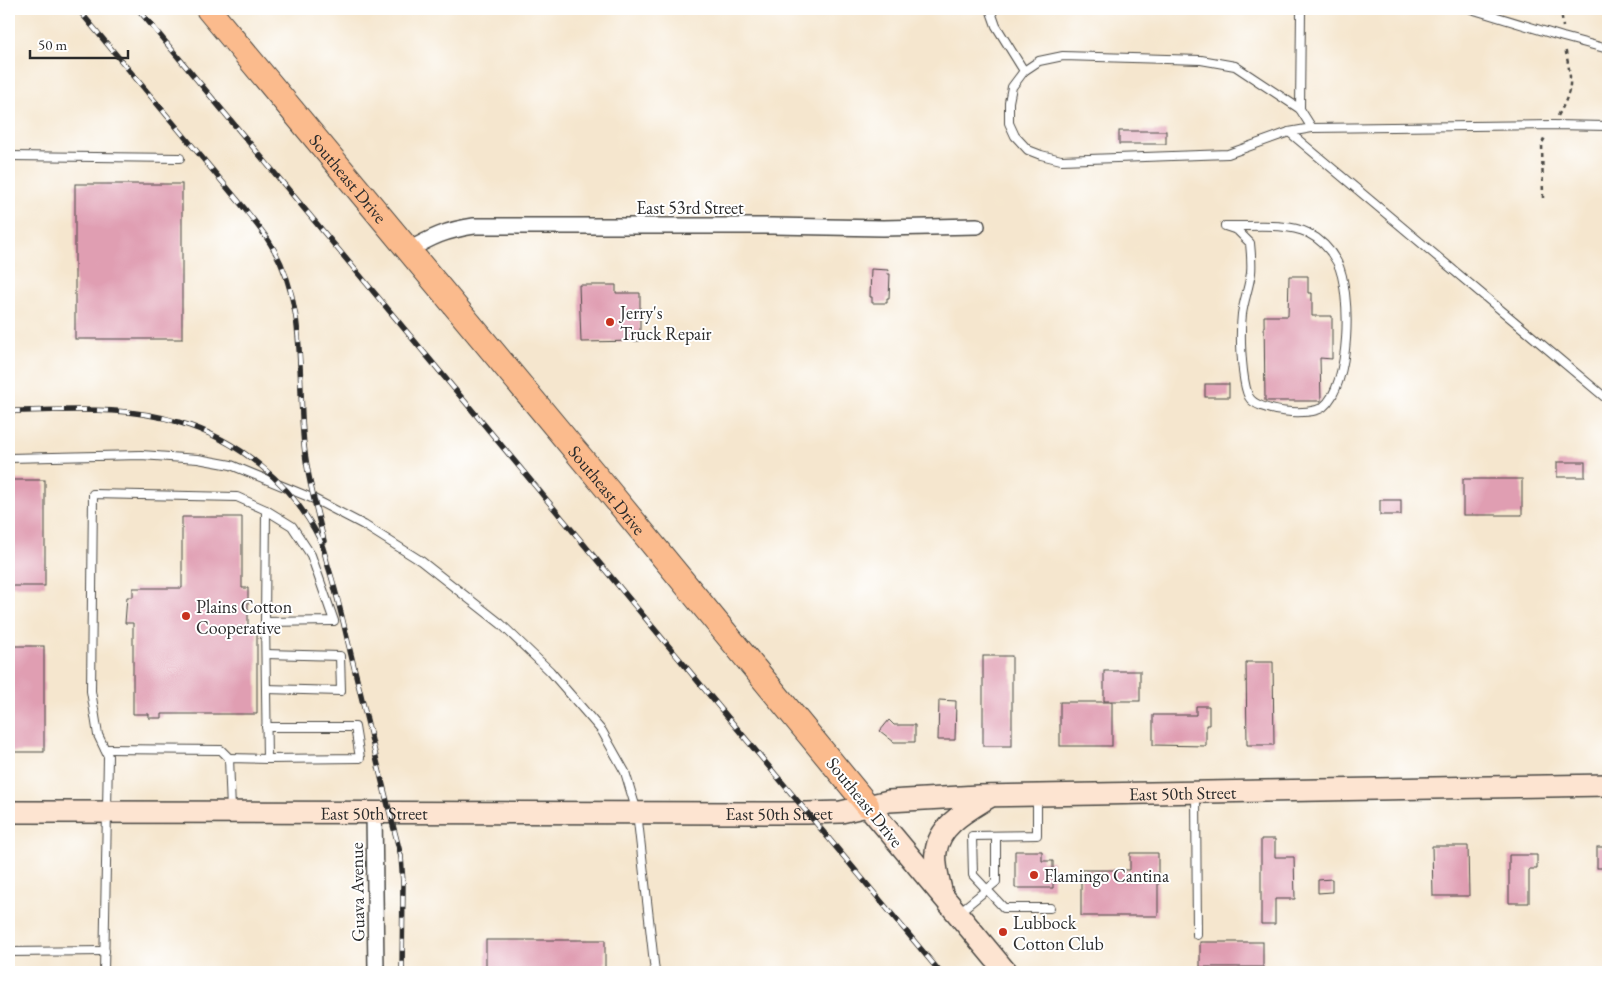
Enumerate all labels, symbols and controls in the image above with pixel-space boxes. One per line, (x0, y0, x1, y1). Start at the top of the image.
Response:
scale bar (30, 28, 128, 60)
text: 50 m (38, 35, 67, 54)
street label: Southeast Drive (305, 129, 393, 228)
street label: East 53rd Street (636, 196, 744, 219)
place label: Jerry's Truck Repair (618, 301, 712, 345)
marker: Jerry's Truck Repair (604, 316, 616, 328)
street label: Southeast Drive (564, 440, 651, 539)
place label: Plains Cotton Cooperative (196, 595, 293, 639)
marker: Plains Cotton Cooperative (180, 610, 192, 622)
street label: Southeast Drive (822, 752, 908, 852)
street label: East 50th Street (1129, 780, 1237, 805)
street label: East 50th Street (320, 801, 428, 824)
street label: East 50th Street (725, 801, 833, 825)
street label: Guava Avenue (345, 842, 369, 942)
place label: Flamingo Cantina (1044, 864, 1170, 887)
marker: Flamingo Cantina (1028, 869, 1040, 881)
place label: Lubbock Cotton Club (1013, 911, 1104, 955)
marker: Lubbock Cotton Club (997, 926, 1009, 938)

